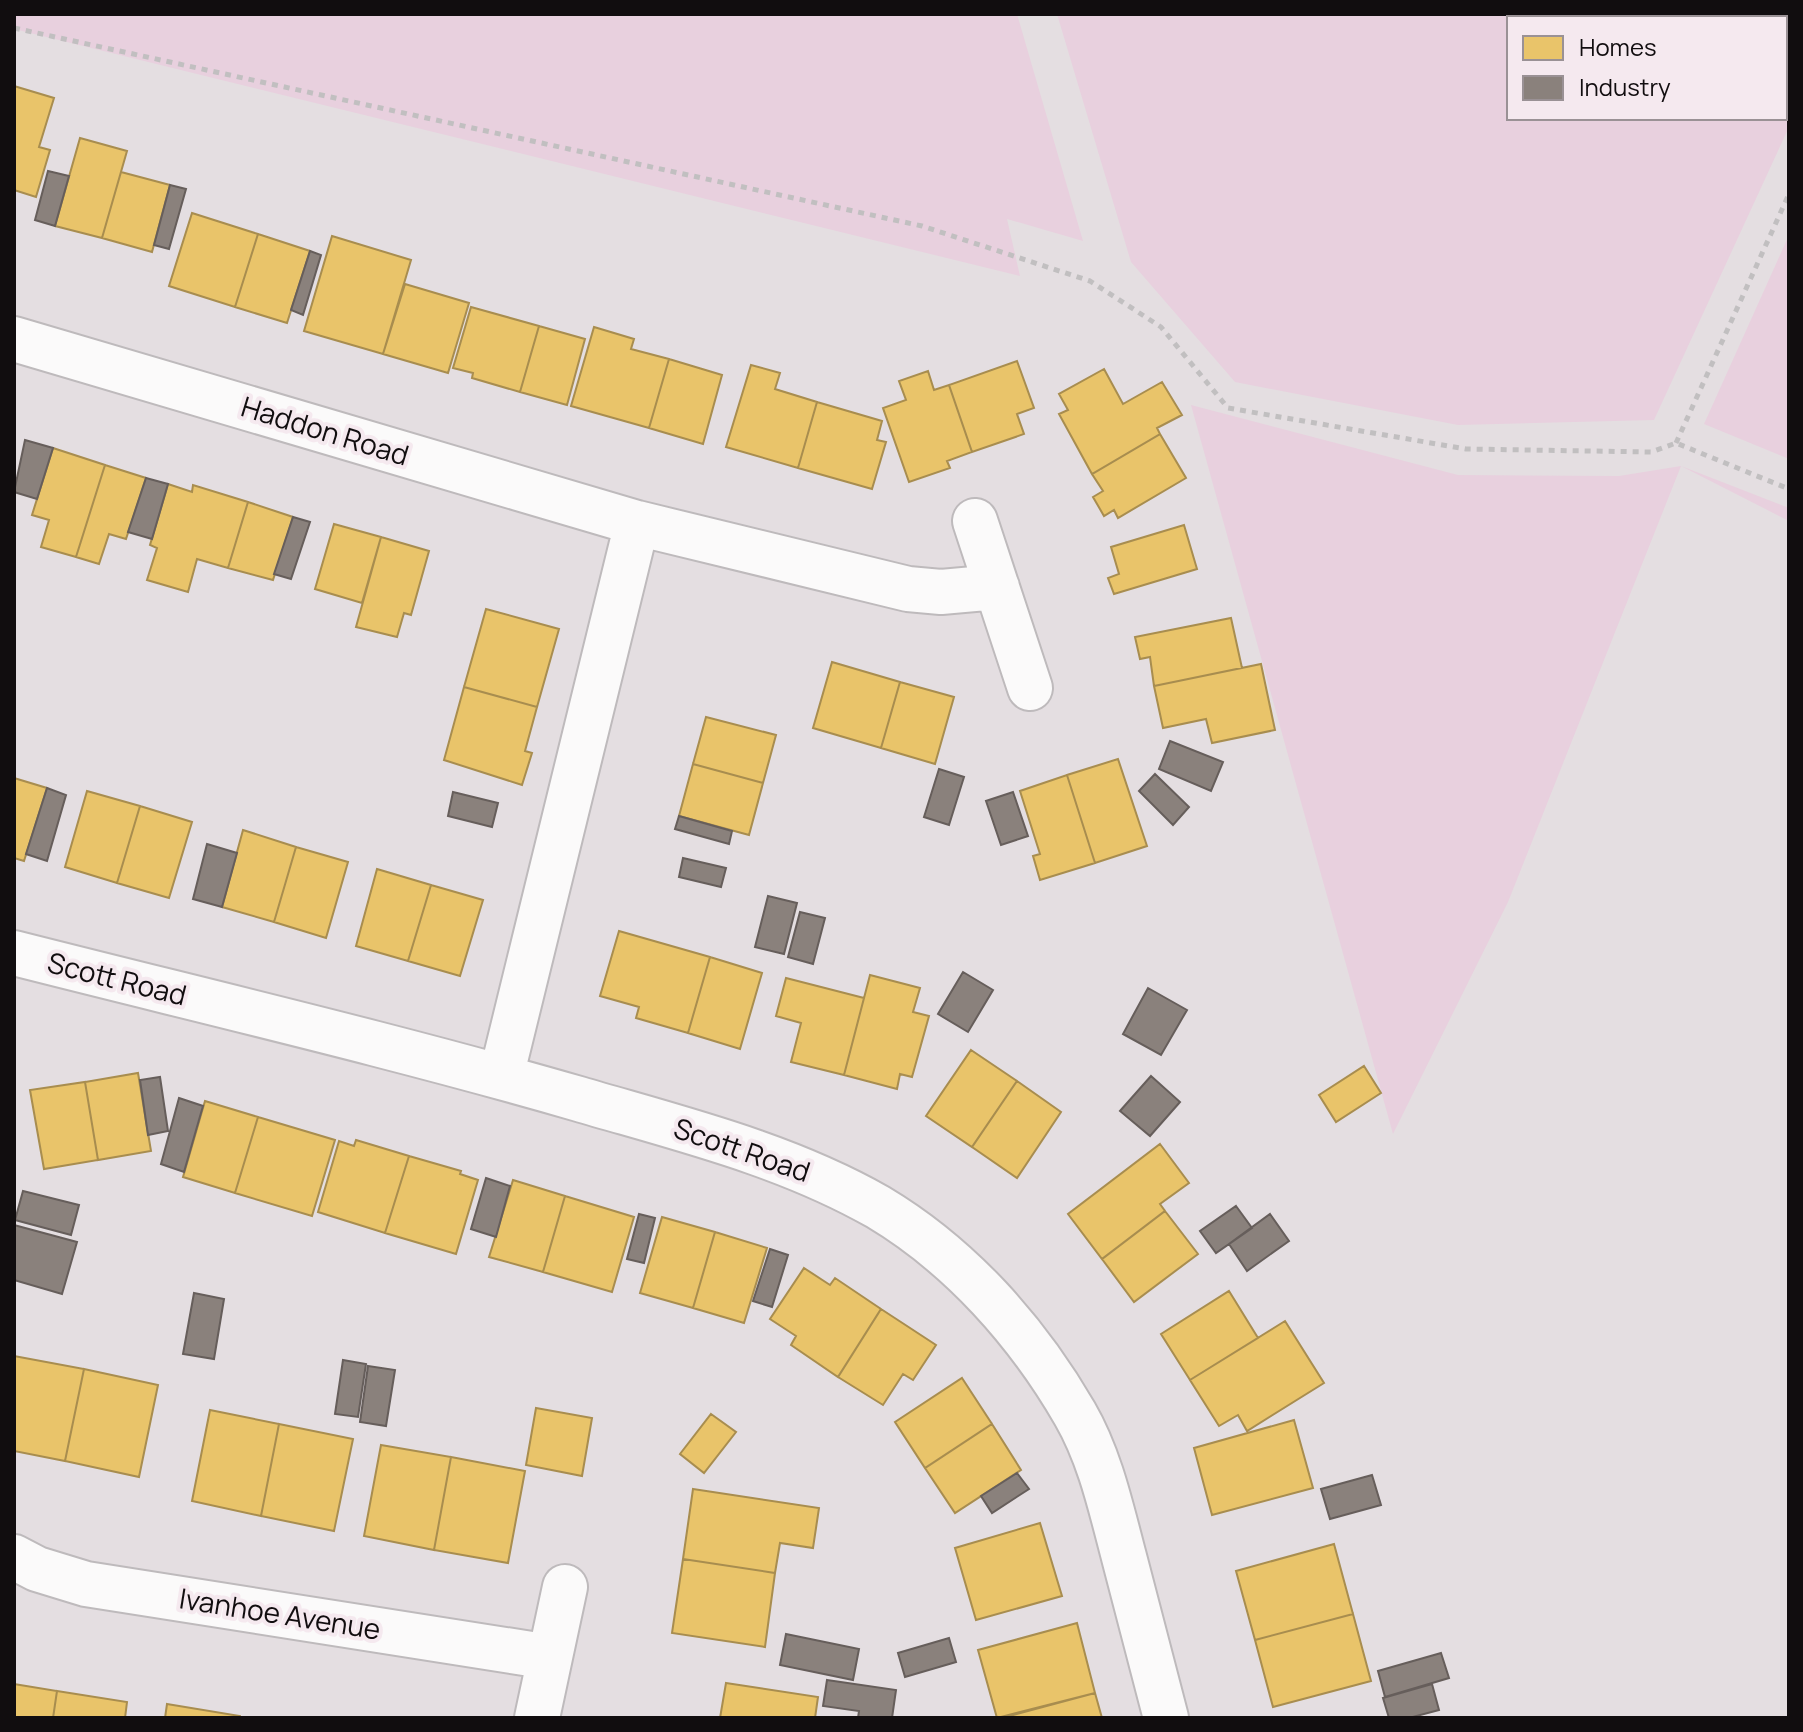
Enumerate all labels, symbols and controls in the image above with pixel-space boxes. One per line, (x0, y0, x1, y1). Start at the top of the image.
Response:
legend (1507, 16, 1787, 120)
text: Homes (1579, 30, 1657, 63)
text: Industry (1579, 70, 1671, 103)
street label: Haddon Road (237, 387, 414, 474)
street label: Scott Road (44, 942, 191, 1014)
street label: Scott Road (669, 1108, 815, 1190)
street label: Ivanhoe Avenue (177, 1578, 383, 1648)

